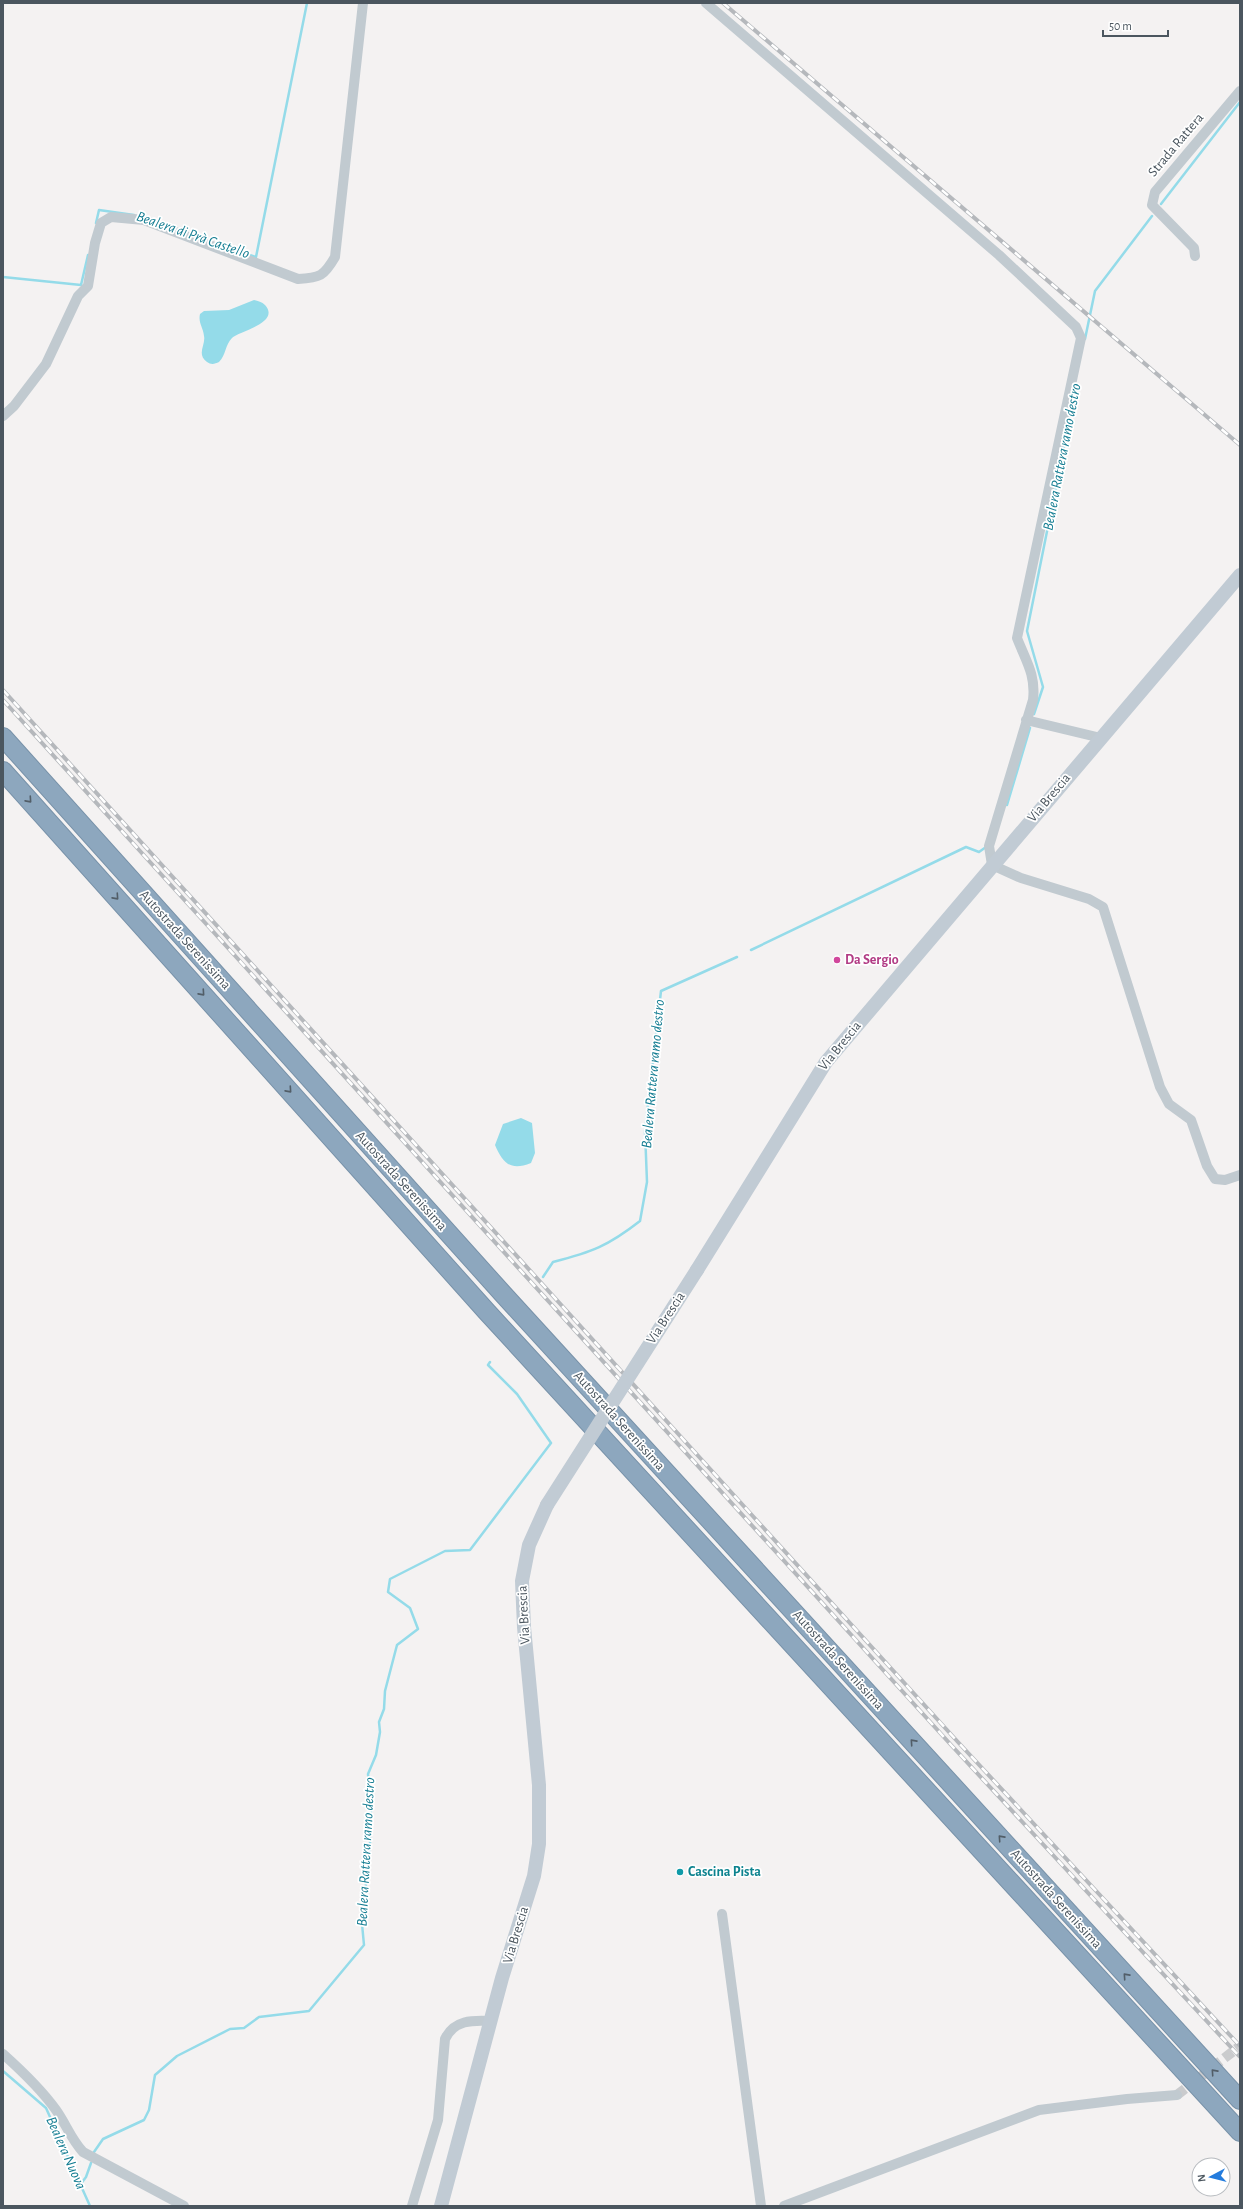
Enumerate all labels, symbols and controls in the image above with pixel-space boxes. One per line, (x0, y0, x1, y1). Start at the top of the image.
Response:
scale bar (1103, 12, 1168, 38)
text: 50 m (1109, 20, 1132, 32)
street label: Strada Rattera (1146, 110, 1207, 179)
water label: Bealera di Prà Castello (135, 209, 251, 261)
water label: Bealera Rattera ramo destro (1040, 382, 1084, 532)
street label: Via Brescia (1025, 771, 1074, 825)
one-way arrow (24, 795, 31, 802)
street label: Autostrada Serenissima (137, 888, 234, 993)
one-way arrow (111, 892, 118, 899)
place label: Da Sergio (845, 953, 899, 967)
marker: Da Sergio (832, 955, 842, 965)
one-way arrow (198, 989, 205, 996)
water label: Bealera Rattera ramo destro (639, 999, 667, 1149)
street label: Via Brescia (816, 1018, 864, 1073)
one-way arrow (284, 1086, 291, 1093)
street label: Autostrada Serenissima (353, 1129, 450, 1234)
street label: Via Brescia (644, 1289, 688, 1346)
street label: Autostrada Serenissima (571, 1369, 668, 1474)
street label: Via Brescia (515, 1585, 533, 1645)
street label: Autostrada Serenissima (790, 1608, 887, 1713)
one-way arrow (911, 1740, 918, 1747)
water label: Bealera Rattera ramo destro (355, 1777, 377, 1927)
one-way arrow (998, 1836, 1005, 1843)
street label: Autostrada Serenissima (1008, 1847, 1105, 1952)
place label: Cascina Pista (688, 1865, 761, 1879)
marker: Cascina Pista (675, 1867, 685, 1877)
street label: Via Brescia (501, 1904, 531, 1965)
one-way arrow (1123, 1973, 1131, 1981)
one-way arrow (1211, 2069, 1218, 2077)
water label: Bealera Nuova (43, 2114, 89, 2192)
north arrow (1191, 2157, 1231, 2197)
text: N (1196, 2174, 1207, 2183)

